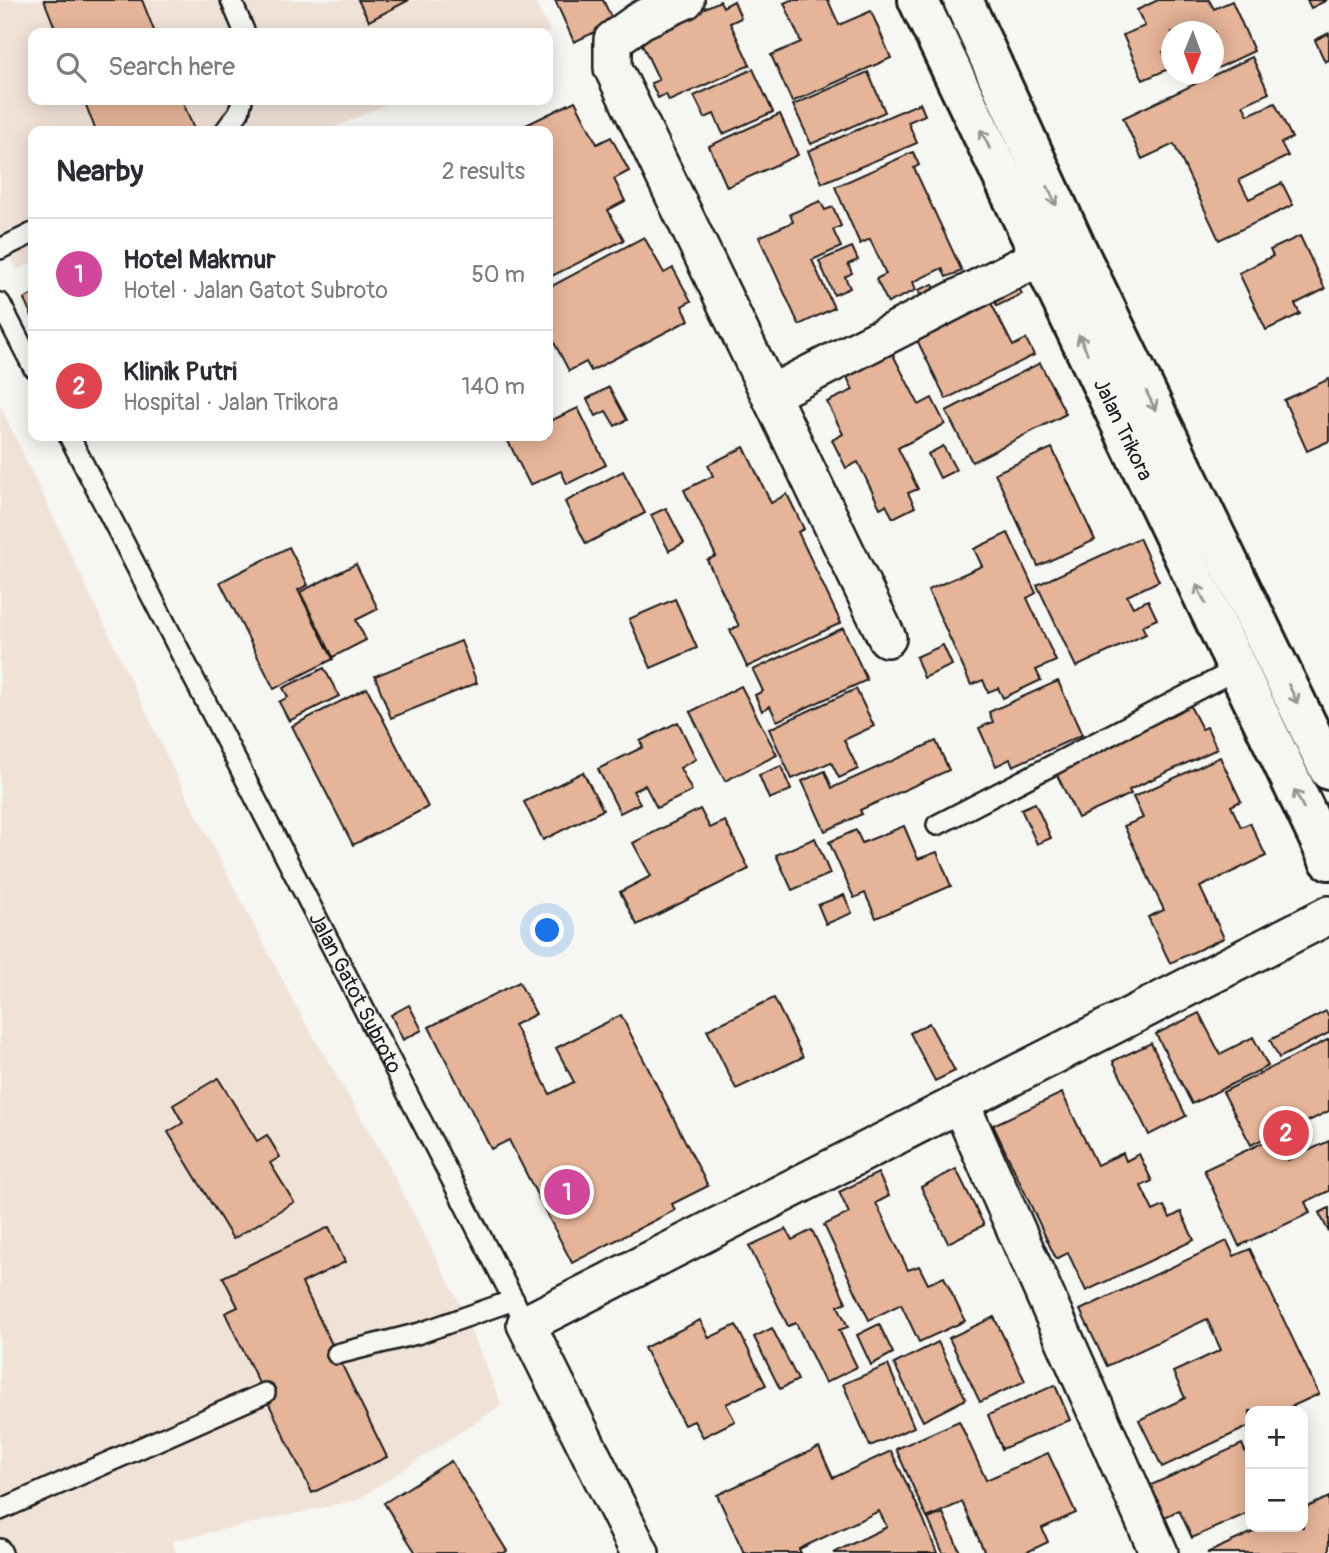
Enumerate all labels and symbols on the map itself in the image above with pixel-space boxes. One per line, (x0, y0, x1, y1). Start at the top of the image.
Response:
north arrow (1161, 21, 1224, 84)
one-way arrow (977, 129, 991, 150)
one-way arrow (1046, 185, 1059, 206)
one-way arrow (1076, 334, 1089, 355)
street label: Jalan Trikora (1087, 374, 1159, 485)
one-way arrow (1144, 390, 1158, 411)
one-way arrow (1194, 584, 1207, 605)
one-way arrow (1286, 683, 1300, 704)
one-way arrow (1292, 789, 1306, 810)
street label: Jalan Gatot Subroto (302, 908, 408, 1078)
your location (530, 913, 564, 947)
pin: 2 (1263, 1107, 1309, 1159)
pin: 1 (544, 1166, 590, 1218)

